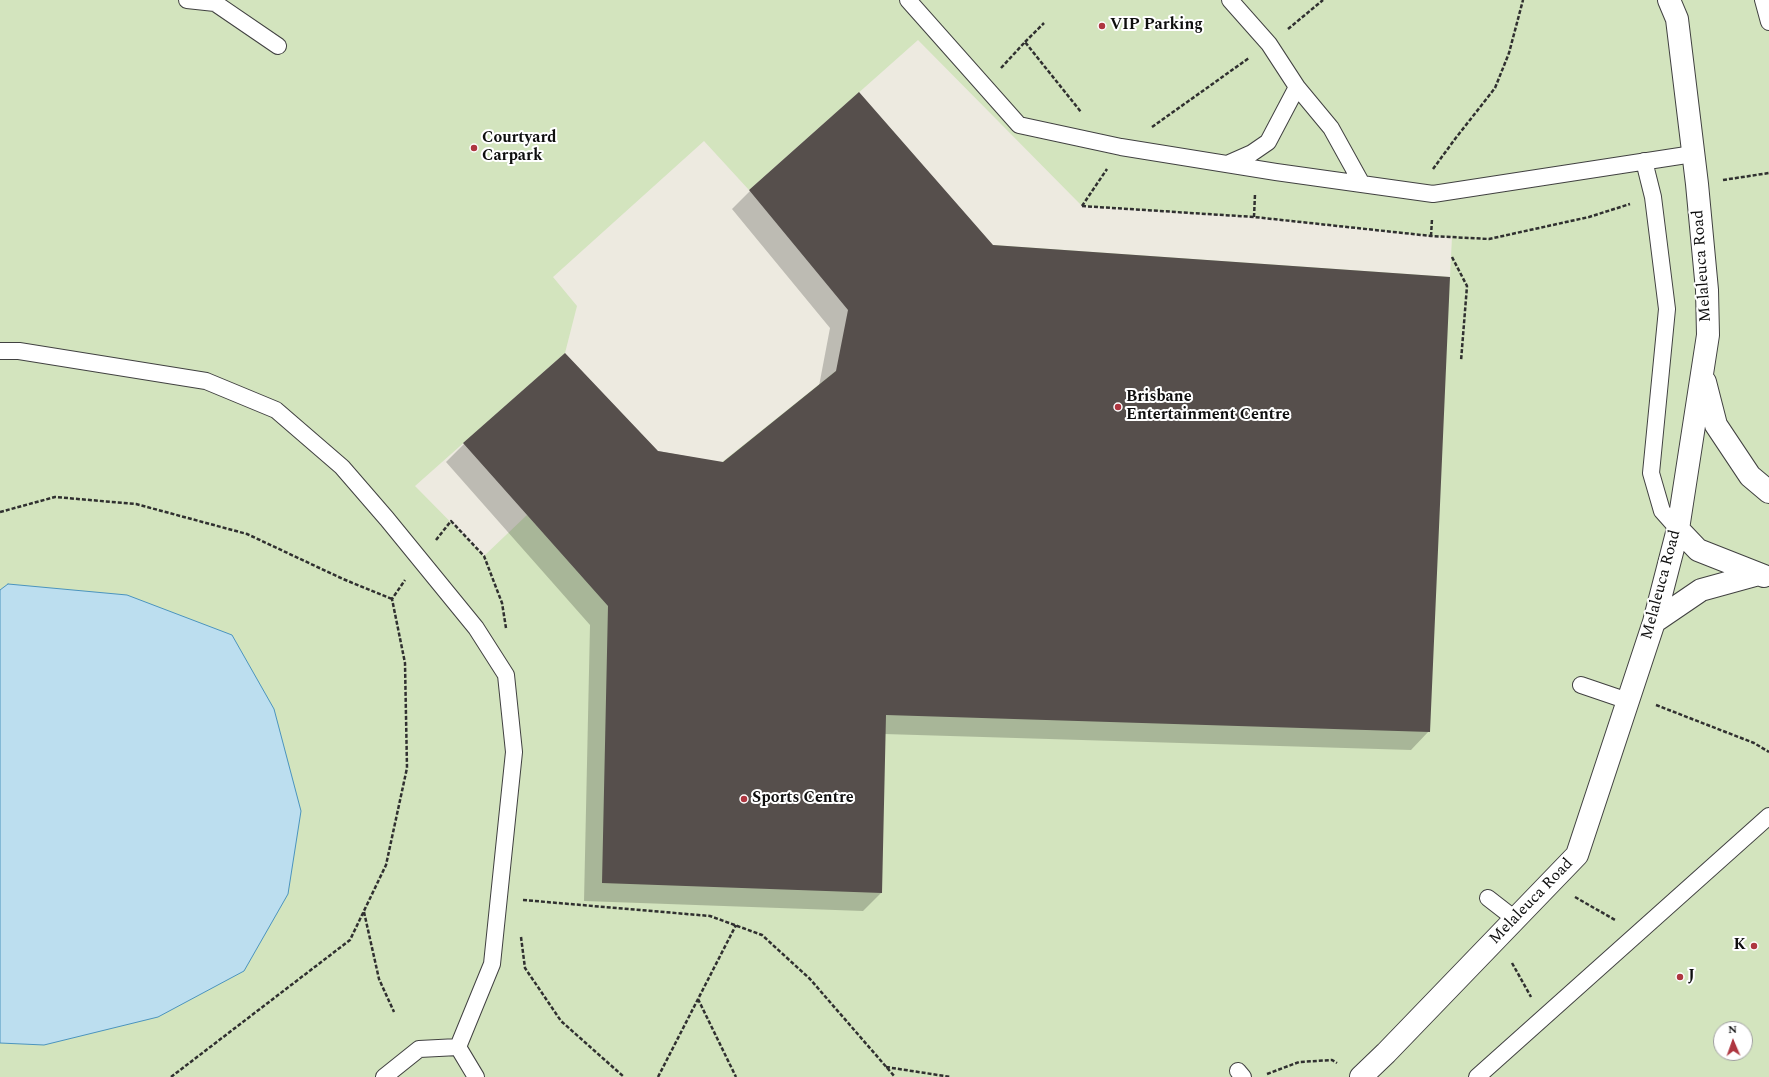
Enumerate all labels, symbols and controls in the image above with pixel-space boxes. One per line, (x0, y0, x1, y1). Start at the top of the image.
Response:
place label: VIP Parking (1110, 16, 1203, 36)
marker: VIP Parking (1097, 21, 1107, 31)
place label: Courtyard Carpark (482, 129, 557, 167)
marker: Courtyard Carpark (469, 143, 479, 153)
street label: Melaleuca Road (1689, 209, 1717, 323)
place label: Brisbane Entertainment Centre (1126, 388, 1290, 426)
marker: Brisbane Entertainment Centre (1113, 402, 1123, 412)
street label: Melaleuca Road (1638, 528, 1686, 642)
place label: Sports Centre (752, 789, 854, 809)
marker: Sports Centre (739, 794, 749, 804)
street label: Melaleuca Road (1486, 855, 1578, 949)
place label: K (1734, 936, 1746, 956)
marker: K (1749, 941, 1759, 951)
place label: J (1688, 967, 1695, 987)
marker: J (1675, 972, 1685, 982)
north arrow (1713, 1021, 1753, 1061)
text: N (1728, 1021, 1737, 1038)

